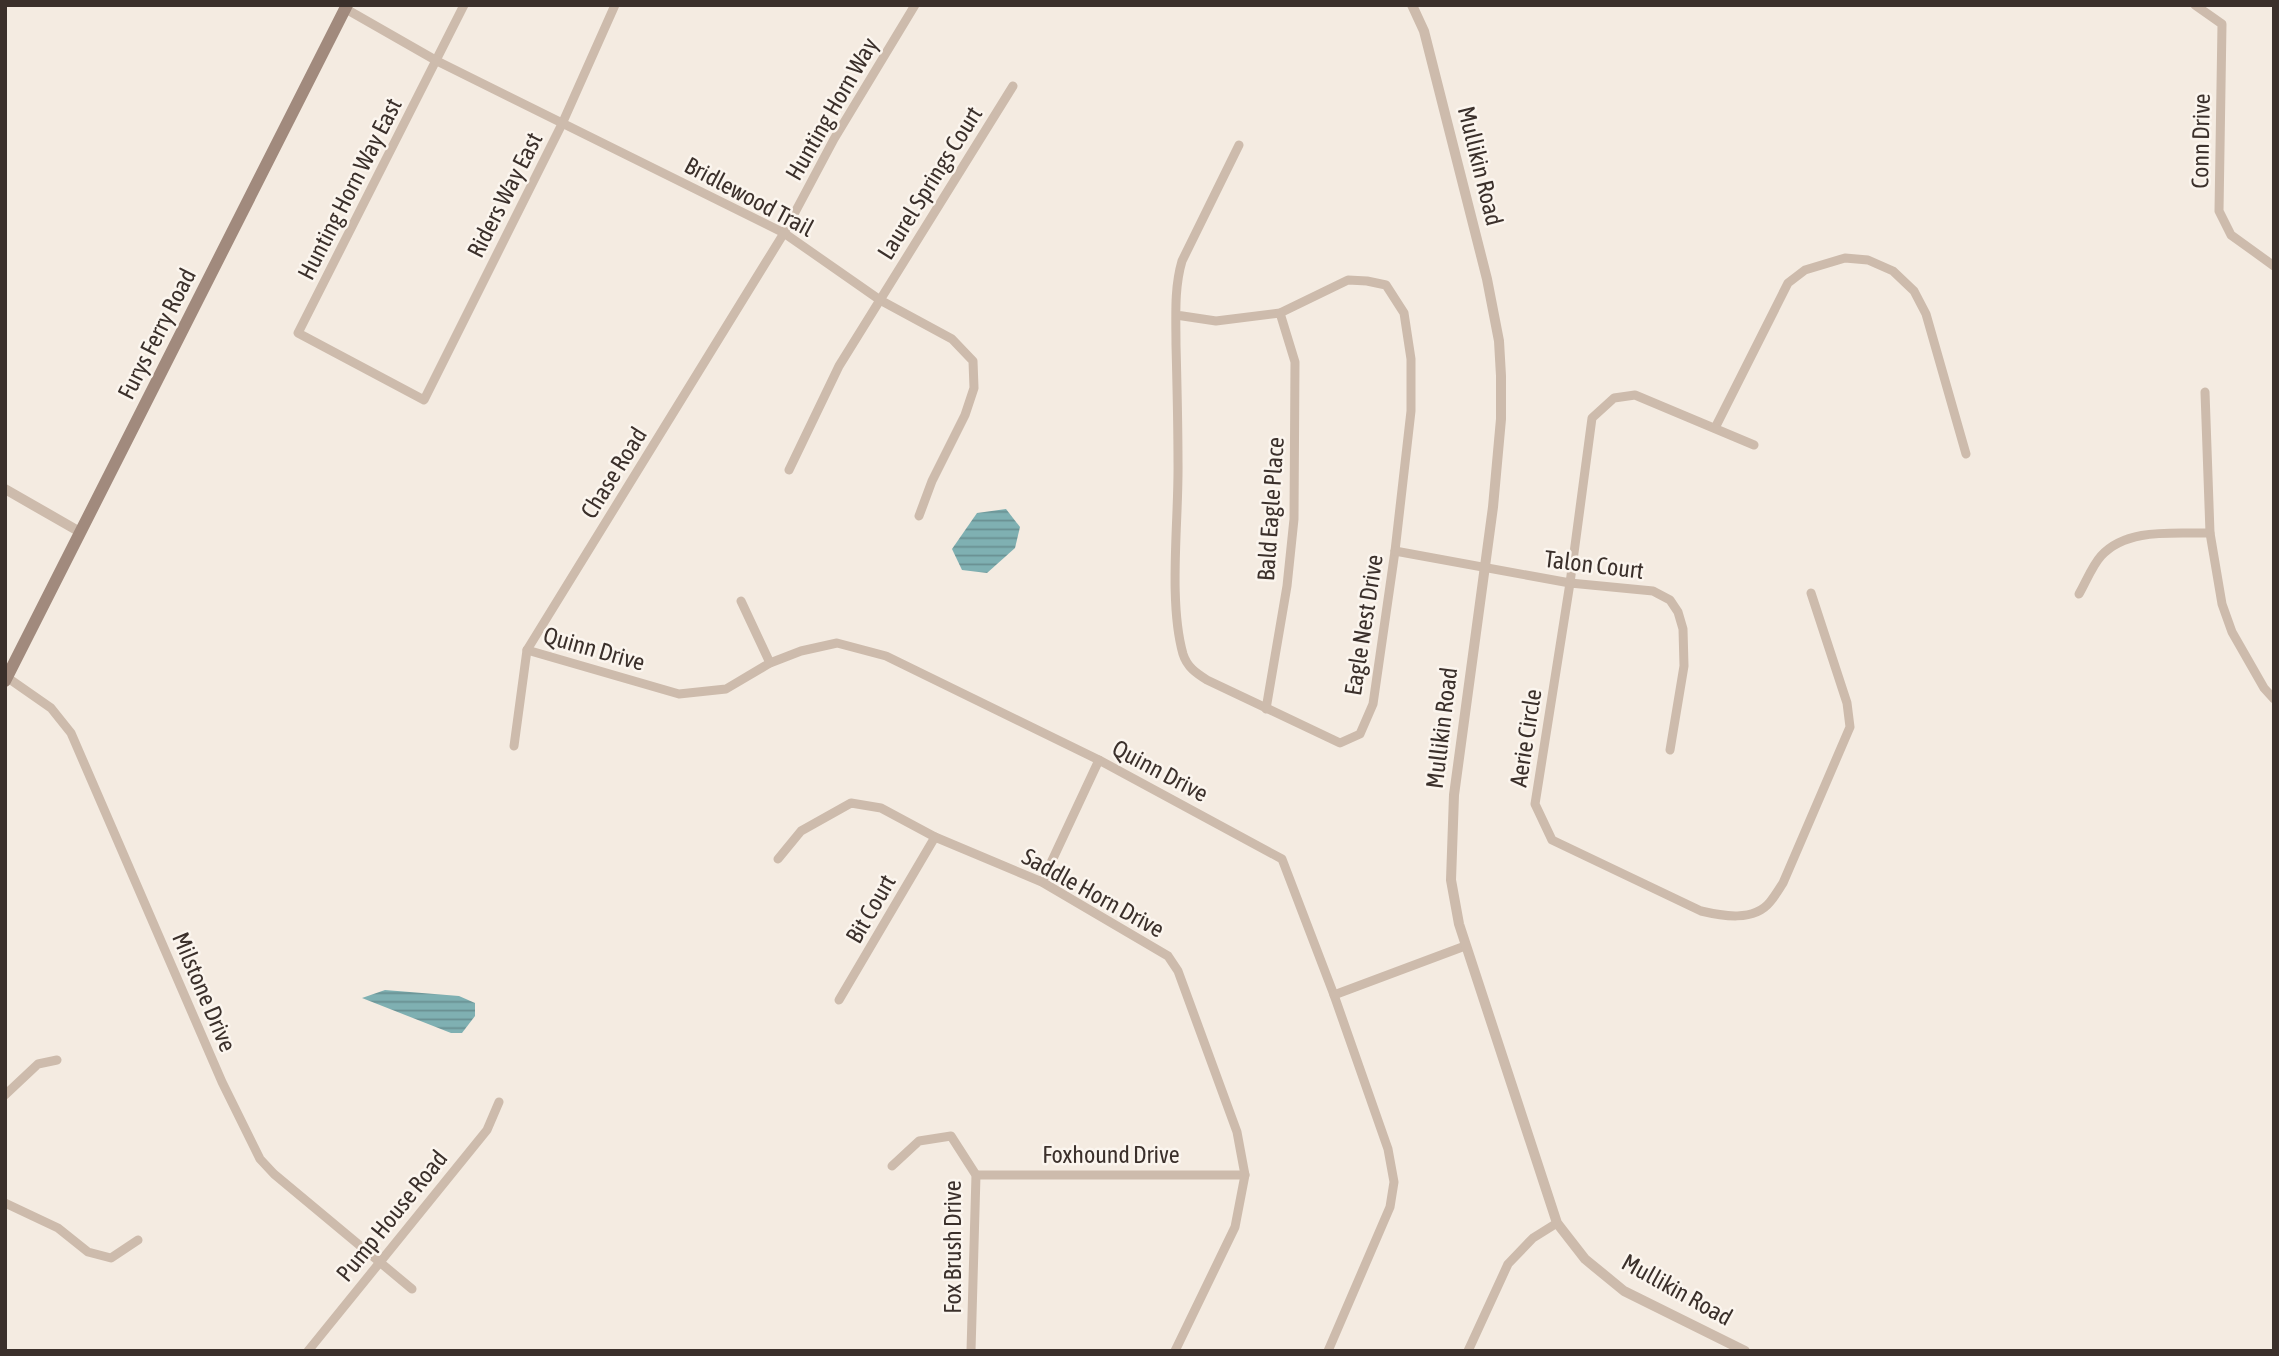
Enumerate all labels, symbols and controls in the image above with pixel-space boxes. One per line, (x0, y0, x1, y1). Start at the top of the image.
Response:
street label: Hunting Horn Way (780, 33, 883, 185)
street label: Conn Drive (2186, 93, 2215, 189)
street label: Hunting Horn Way East (292, 94, 407, 284)
street label: Laurel Springs Court (872, 101, 987, 264)
street label: Mullikin Road (1453, 103, 1508, 228)
street label: Riders Way East (462, 128, 548, 262)
street label: Bridlewood Trail (680, 151, 819, 242)
street label: Furys Ferry Road (112, 264, 201, 404)
street label: Chase Road (575, 422, 652, 523)
street label: Bald Eagle Place (1252, 436, 1289, 582)
street label: Talon Court (1543, 545, 1645, 584)
street label: Eagle Nest Drive (1339, 553, 1388, 697)
street label: Quinn Drive (540, 621, 648, 676)
street label: Mullikin Road (1421, 666, 1462, 790)
street label: Aerie Circle (1504, 687, 1547, 789)
street label: Quinn Drive (1108, 734, 1213, 807)
street label: Saddle Horn Drive (1018, 842, 1169, 943)
street label: Bit Court (840, 870, 901, 948)
street label: Milstone Drive (167, 928, 242, 1055)
street label: Foxhound Drive (1042, 1141, 1180, 1168)
street label: Pump House Road (331, 1145, 453, 1287)
street label: Fox Brush Drive (939, 1180, 966, 1314)
street label: Mullikin Road (1617, 1248, 1737, 1331)

